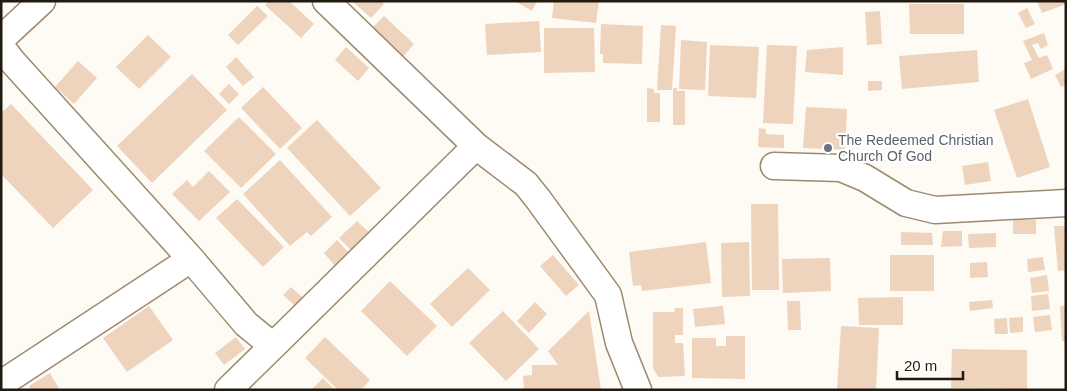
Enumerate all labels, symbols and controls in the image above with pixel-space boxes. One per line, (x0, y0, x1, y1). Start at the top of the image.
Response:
place label: The Redeemed Christian Church Of God (838, 132, 994, 164)
marker: The Redeemed Christian Church Of God (822, 142, 834, 154)
scale bar (897, 348, 963, 380)
text: 20 m (904, 357, 937, 374)

